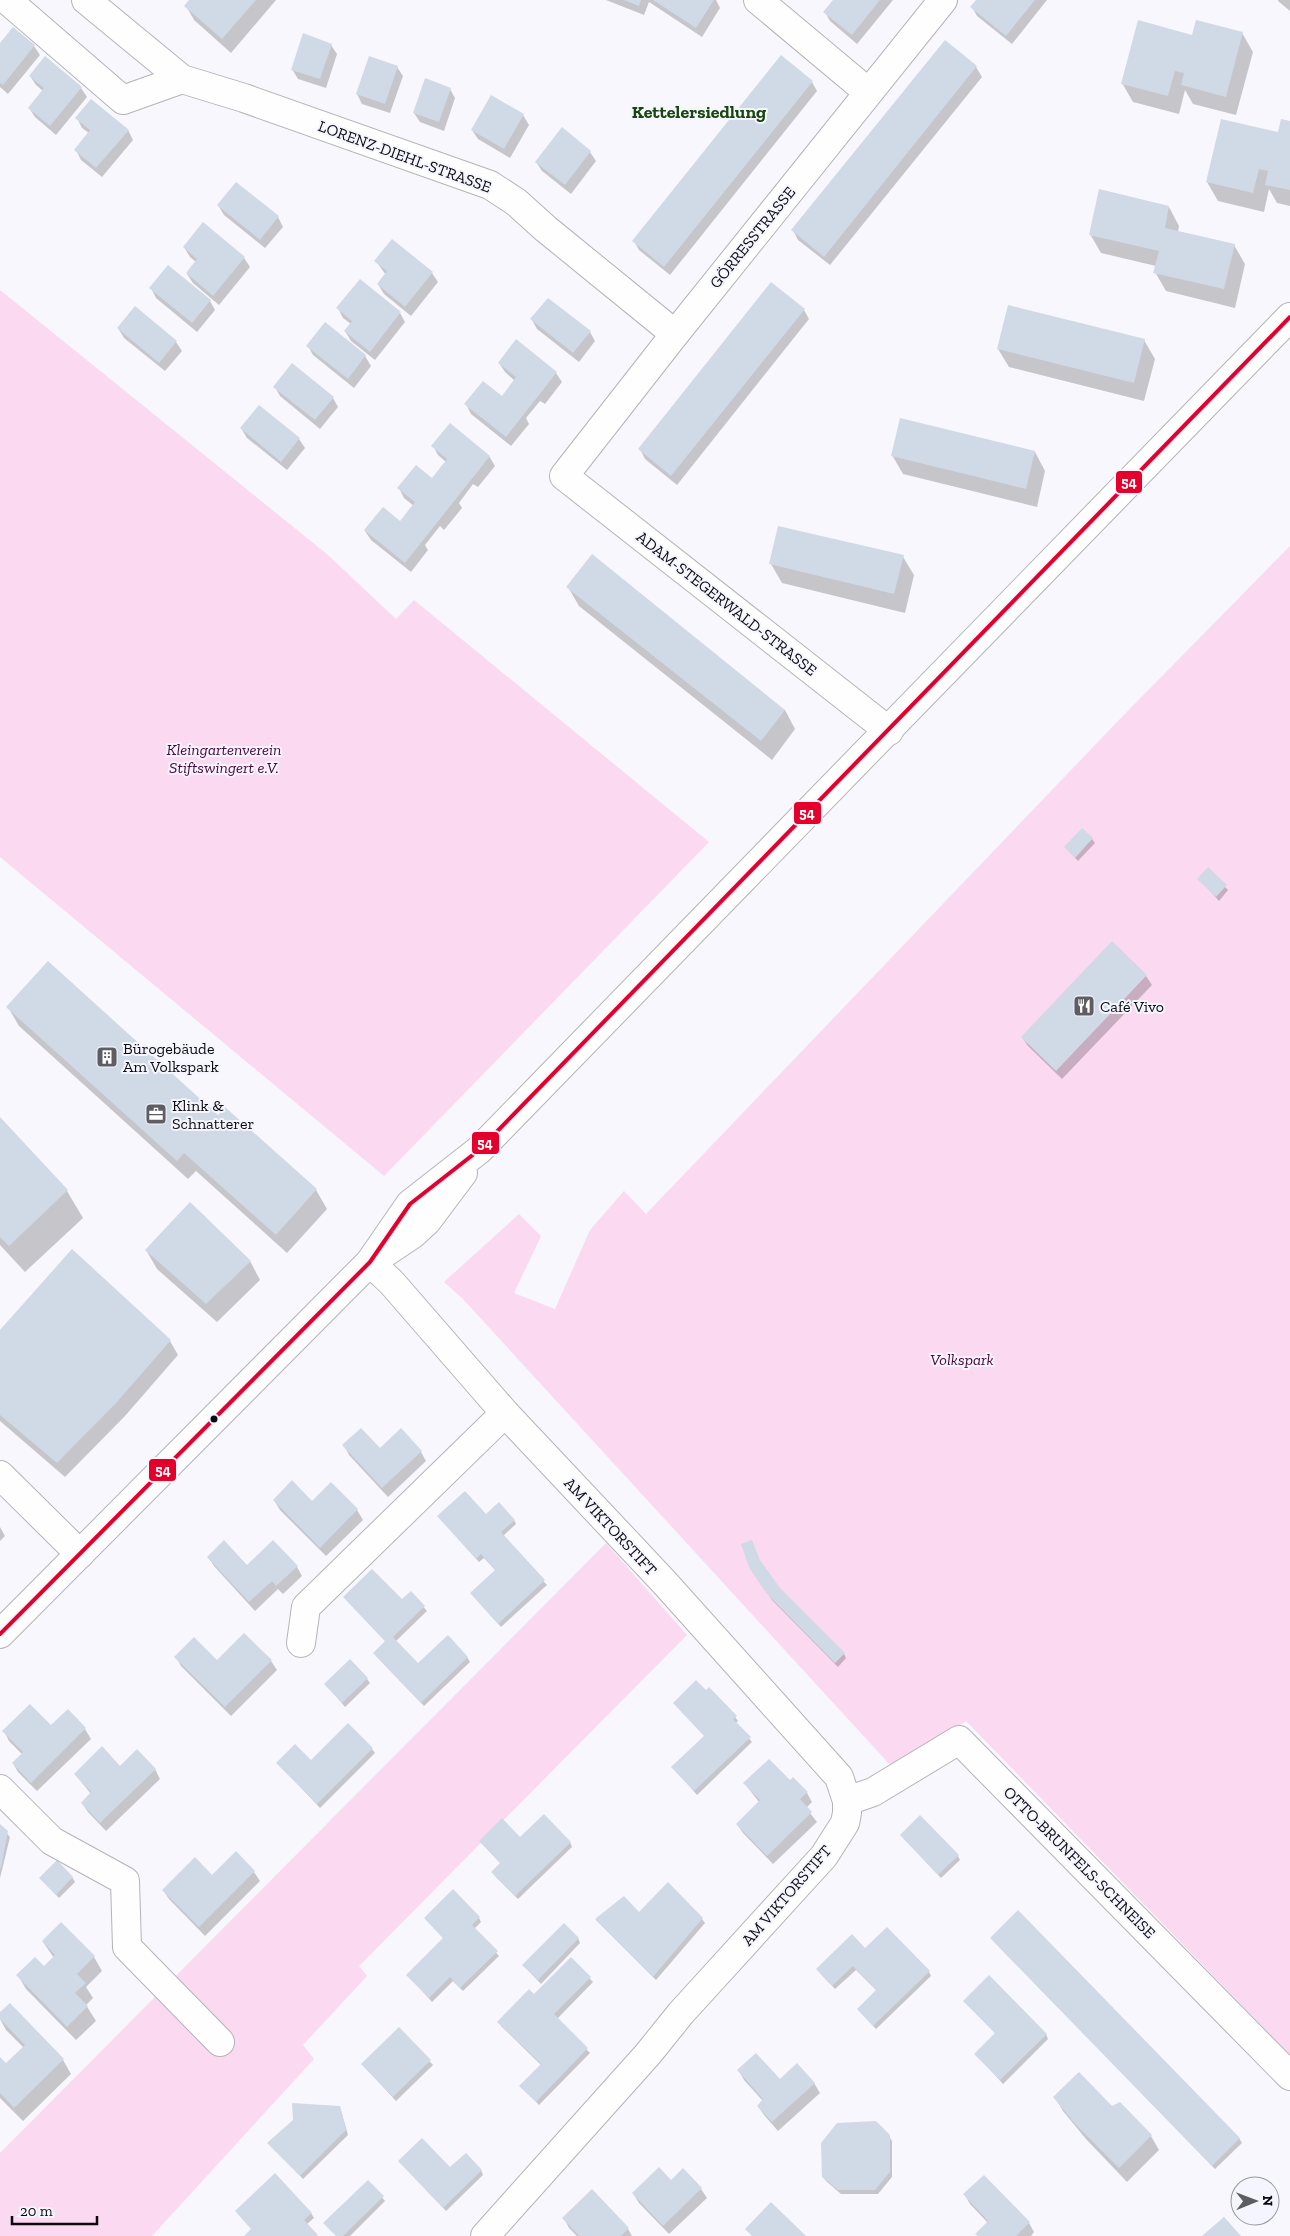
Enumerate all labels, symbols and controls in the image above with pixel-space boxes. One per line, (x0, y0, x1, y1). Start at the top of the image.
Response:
district label: Kettelersiedlung (632, 101, 766, 123)
street label: LORENZ-DIEHL-STRASSE (316, 116, 494, 197)
street label: GÖRRESSTRASSE (706, 183, 799, 292)
line badge: 54 (1115, 470, 1143, 494)
text: 54 (1121, 474, 1137, 491)
street label: ADAM-STEGERWALD-STRASSE (633, 527, 821, 680)
park label: Kleingartenverein Stiftswingert e.V. (167, 740, 281, 777)
line badge: 54 (793, 801, 822, 825)
text: 54 (799, 805, 815, 822)
restaurant icon: Café Vivo (1072, 994, 1096, 1018)
place label: Café Vivo (1100, 997, 1164, 1016)
place label: Bürogebäude Am Volkspark (123, 1039, 220, 1076)
building icon: Bürogebäude Am Volkspark (95, 1045, 119, 1069)
place label: Klink & Schnatterer (172, 1096, 254, 1133)
office icon: Klink & Schnatterer (144, 1102, 168, 1126)
line badge: 54 (471, 1131, 500, 1155)
text: 54 (477, 1135, 493, 1152)
park label: Volkspark (930, 1350, 994, 1369)
unlabelled marker (209, 1414, 219, 1424)
line badge: 54 (148, 1458, 177, 1482)
text: 54 (155, 1462, 171, 1479)
street label: AM VIKTORSTIFT (560, 1473, 661, 1579)
street label: OTTO-BRUNFELS-SCHNEISE (1000, 1782, 1160, 1942)
street label: AM VIKTORSTIFT (738, 1841, 835, 1949)
north arrow (1230, 2176, 1280, 2226)
scale bar (12, 2194, 98, 2226)
text: N (1259, 2195, 1276, 2207)
text: 20 m (20, 2202, 53, 2220)

